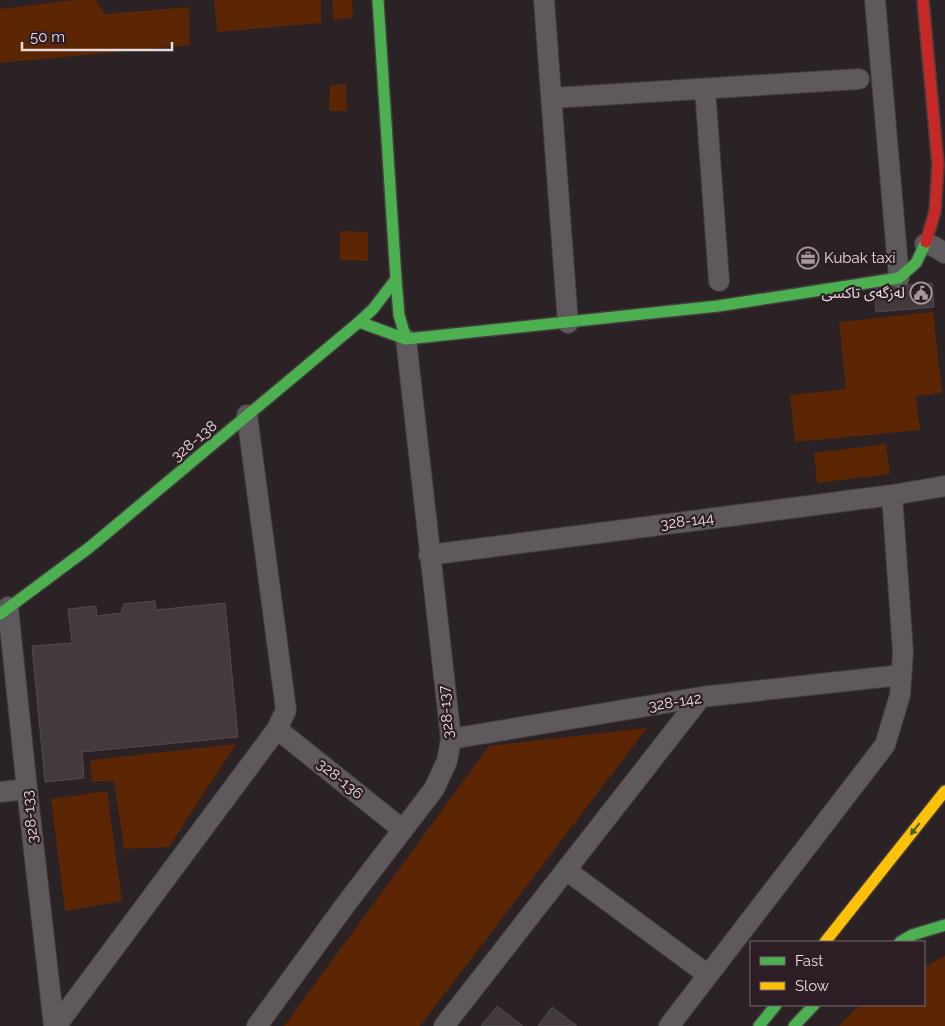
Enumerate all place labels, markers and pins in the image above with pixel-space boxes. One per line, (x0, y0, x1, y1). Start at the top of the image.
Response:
office icon: Kubak taxi (796, 246, 820, 270)
place label: Kubak taxi (824, 249, 896, 267)
public building icon: لەزگەی تاکسی (909, 281, 933, 305)
place label: لەزگەی تاکسی (821, 284, 905, 302)

